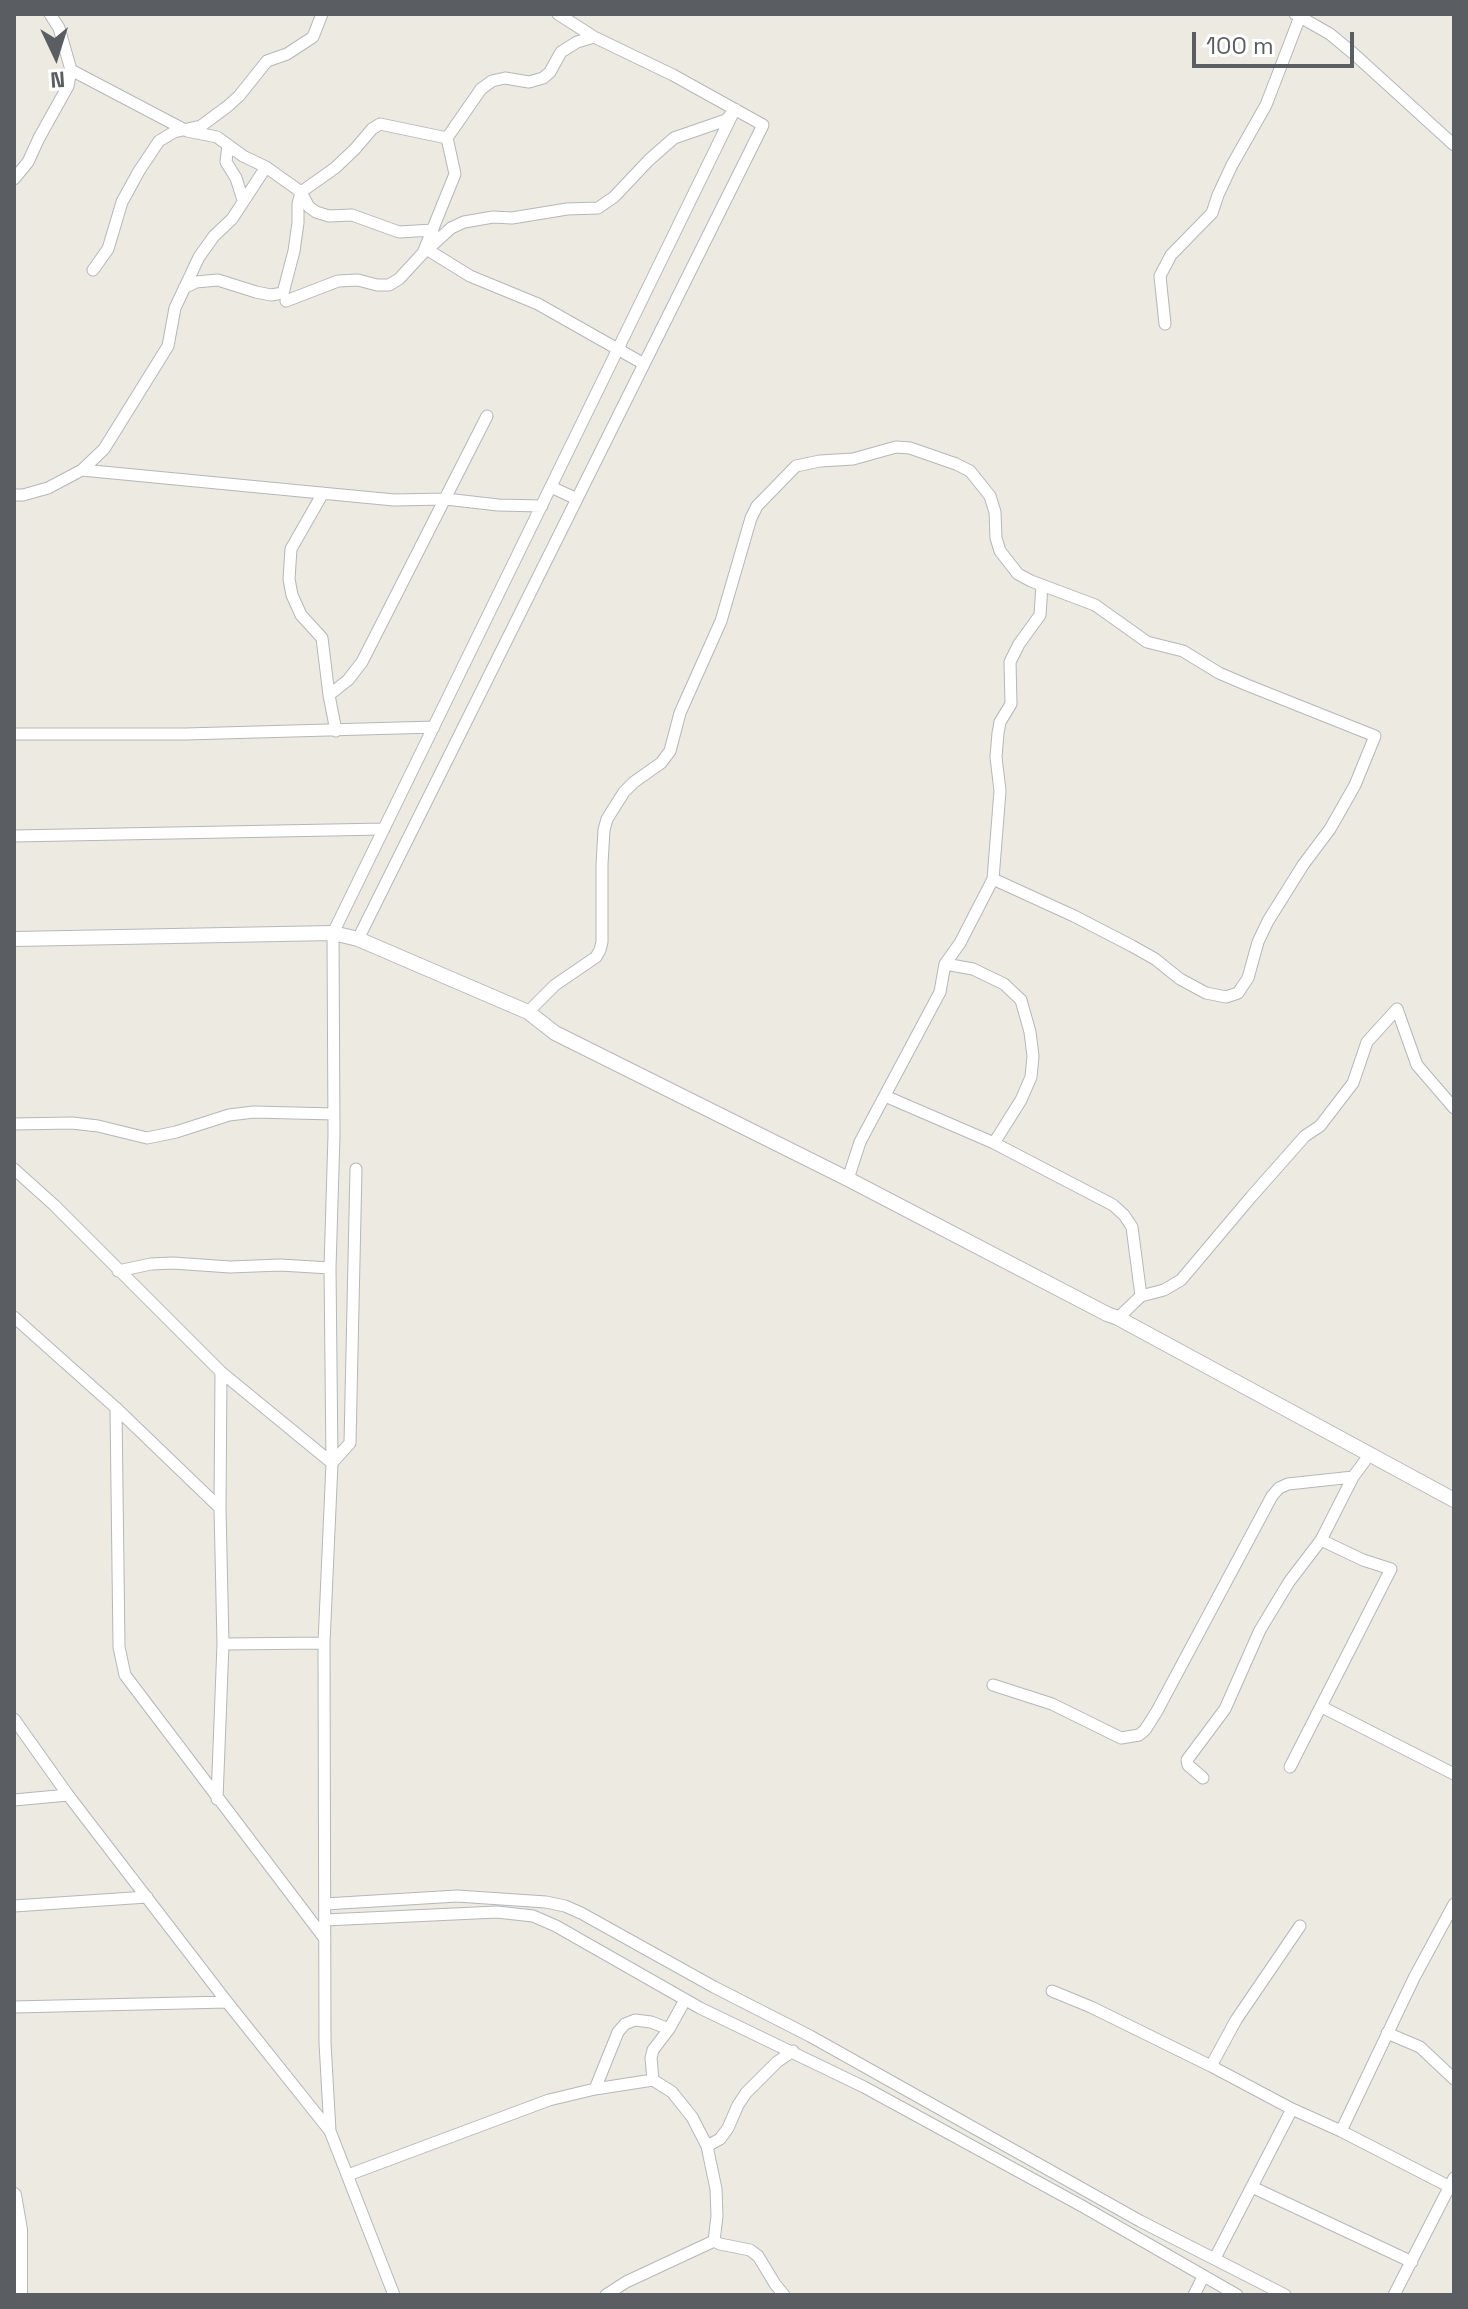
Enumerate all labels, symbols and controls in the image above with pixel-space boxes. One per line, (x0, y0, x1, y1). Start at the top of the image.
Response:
north arrow (16, 16, 96, 96)
scale bar (1196, 16, 1358, 66)
text: 100 m (1206, 30, 1274, 61)
text: N (49, 65, 66, 94)

